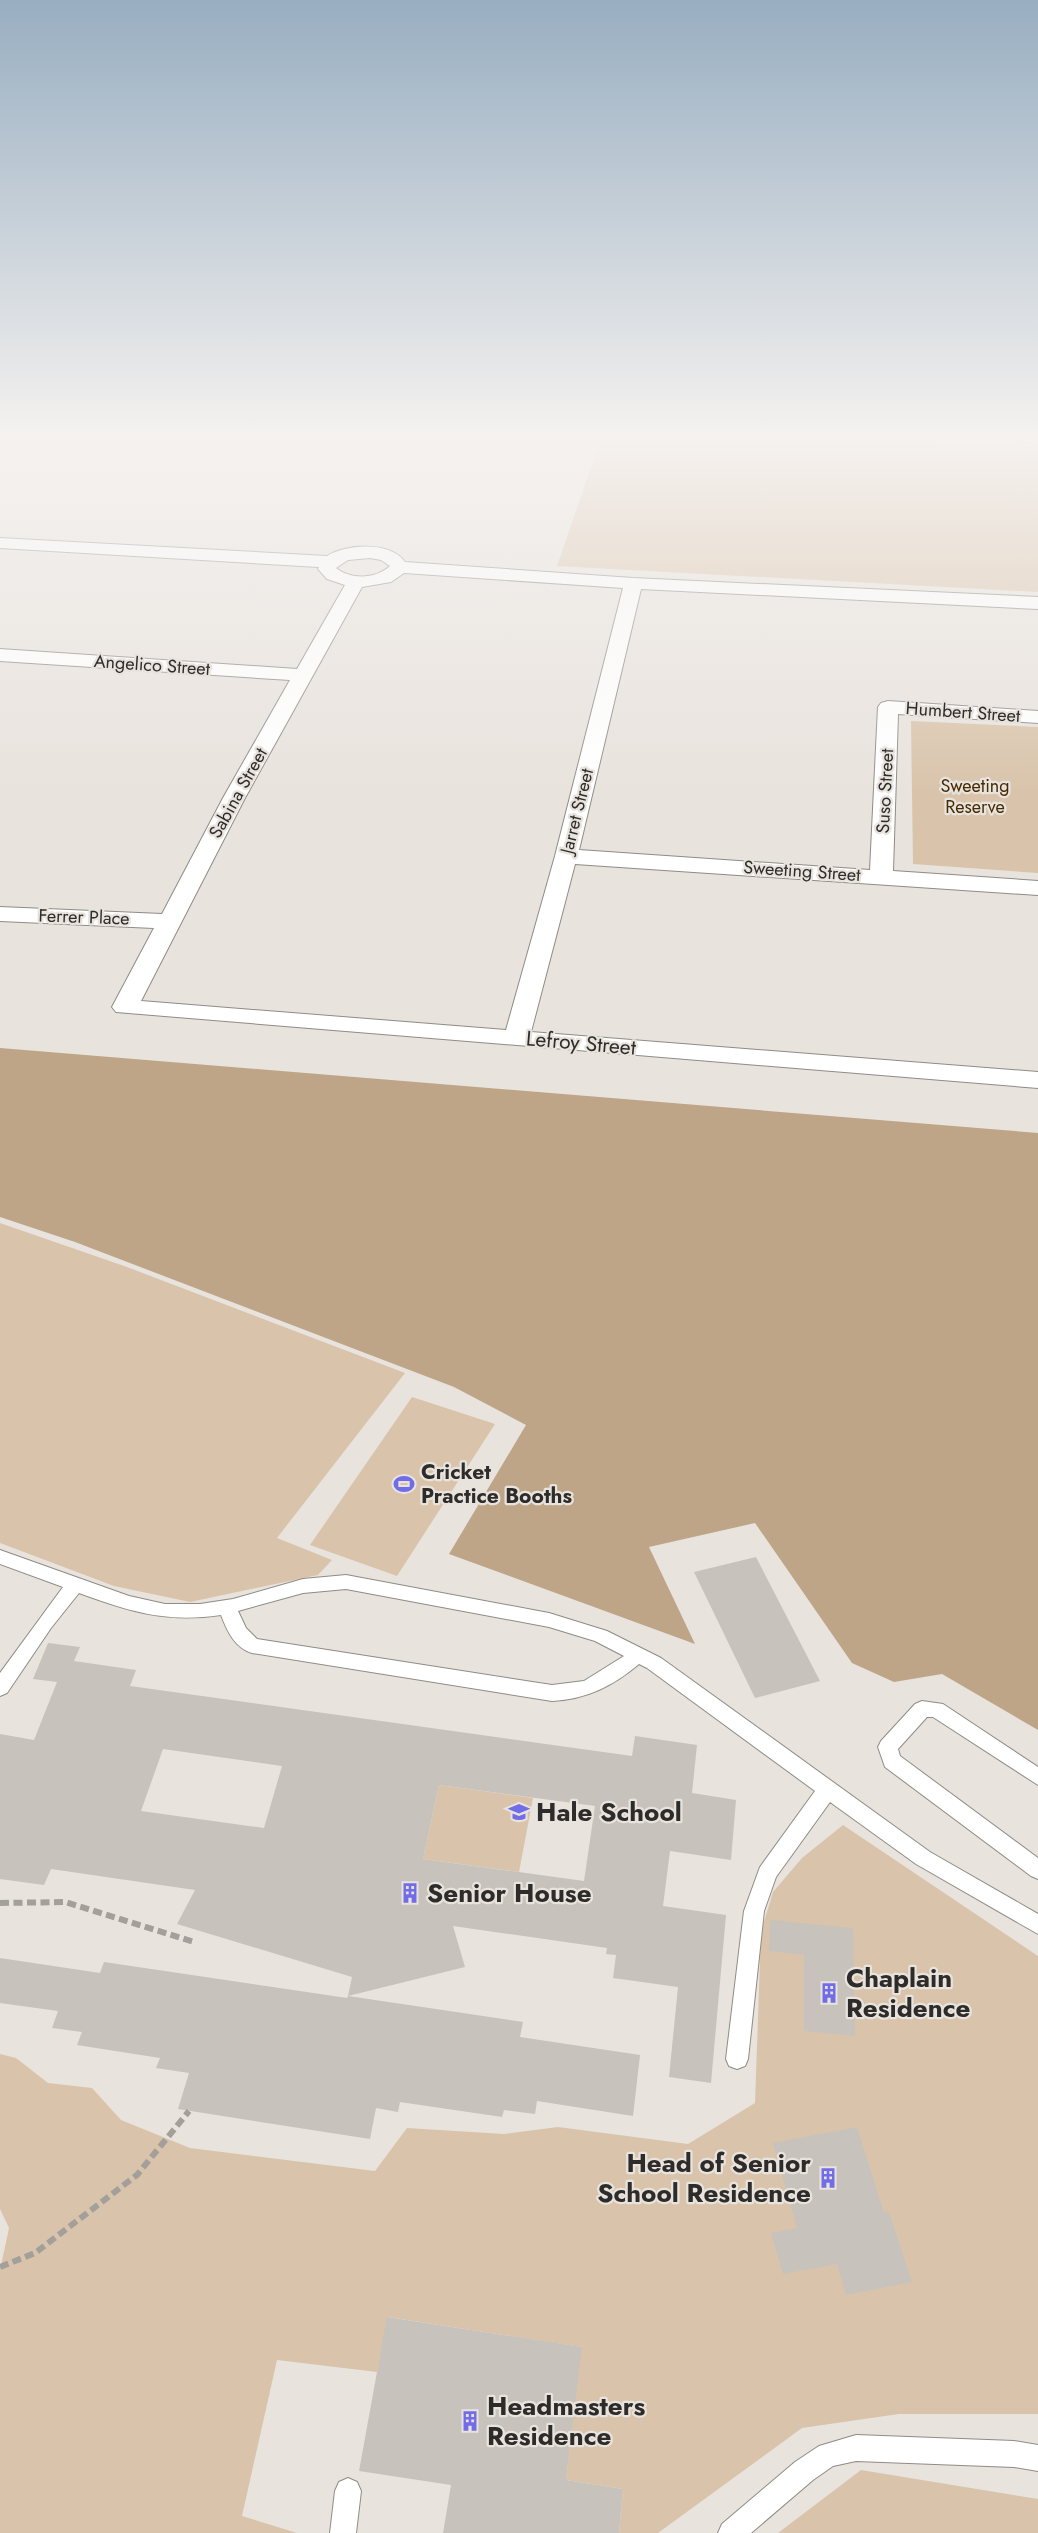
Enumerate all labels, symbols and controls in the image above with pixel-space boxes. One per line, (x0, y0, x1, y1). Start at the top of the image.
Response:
street label: Angelico Street (93, 648, 212, 682)
street label: Humbert Street (905, 695, 1022, 729)
street label: Sabina Street (202, 742, 274, 843)
street label: Suso Street (870, 747, 900, 834)
street label: Jarret Street (553, 765, 600, 858)
park label: Sweeting Reserve (940, 773, 1010, 820)
street label: Sweeting Street (743, 854, 862, 888)
street label: Ferrer Place (38, 902, 130, 932)
street label: Lefroy Street (525, 1023, 637, 1063)
place label: Cricket Practice Booths (421, 1457, 573, 1511)
sports icon: Cricket Practice Booths (392, 1472, 416, 1496)
place label: Hale School (536, 1793, 682, 1831)
school or university icon: Hale School (507, 1800, 531, 1824)
place label: Senior House (427, 1874, 592, 1912)
building icon: Senior House (398, 1881, 422, 1905)
place label: Chaplain Residence (846, 1959, 970, 2027)
building icon: Chaplain Residence (817, 1981, 841, 2005)
place label: Head of Senior School Residence (597, 2144, 811, 2212)
building icon: Head of Senior School Residence (816, 2166, 840, 2190)
place label: Headmasters Residence (487, 2387, 645, 2455)
building icon: Headmasters Residence (458, 2409, 482, 2433)

